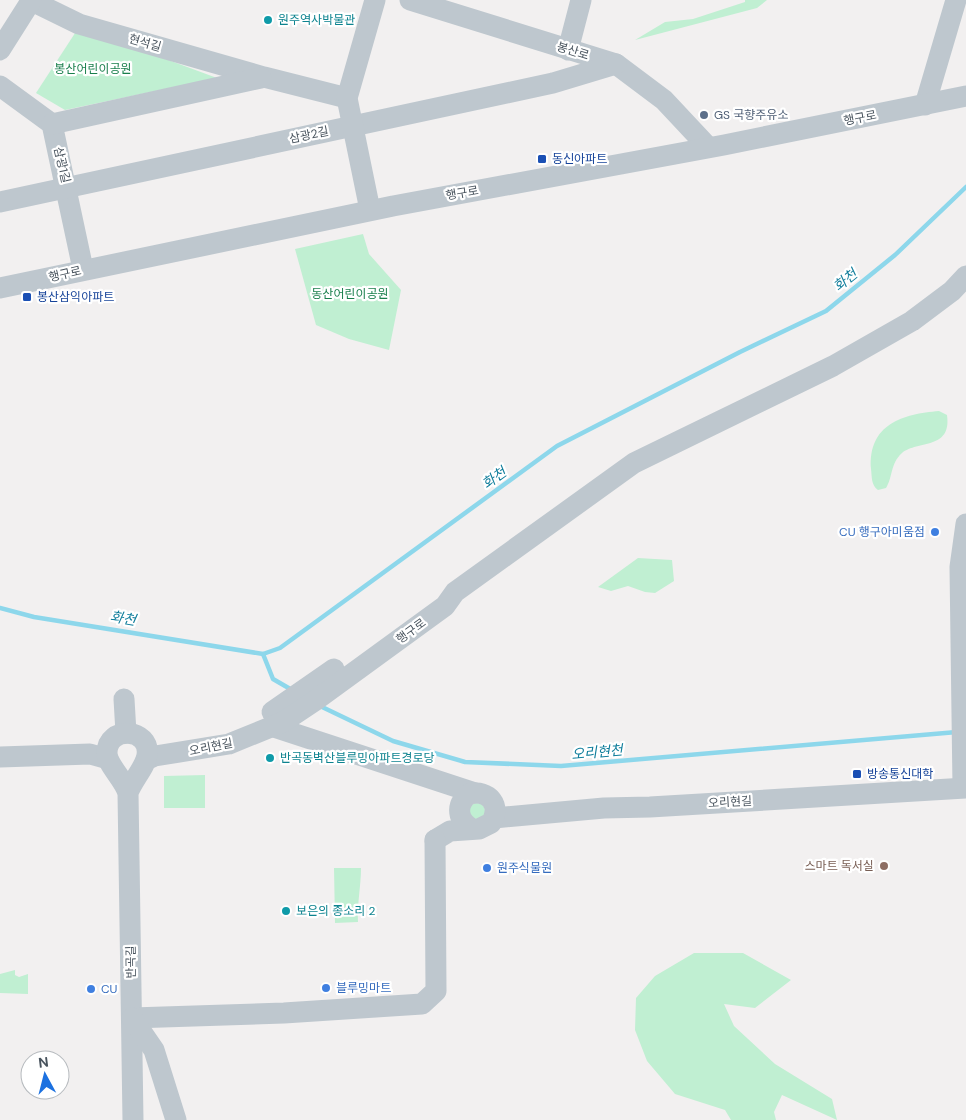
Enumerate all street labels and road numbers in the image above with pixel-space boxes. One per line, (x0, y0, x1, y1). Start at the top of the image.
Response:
street label: 현석길 (127, 31, 163, 55)
street label: 봉산로 (555, 39, 591, 63)
street label: 행구로 (842, 107, 878, 129)
street label: 삼광2길 (288, 123, 330, 147)
street label: 삼광1길 (50, 145, 74, 185)
street label: 행구로 (444, 182, 480, 204)
street label: 행구로 (47, 262, 83, 286)
street label: 행구로 (393, 615, 429, 647)
street label: 오리현길 (188, 735, 234, 759)
street label: 오리현길 (708, 793, 752, 811)
street label: 반곡길 (123, 945, 139, 979)

